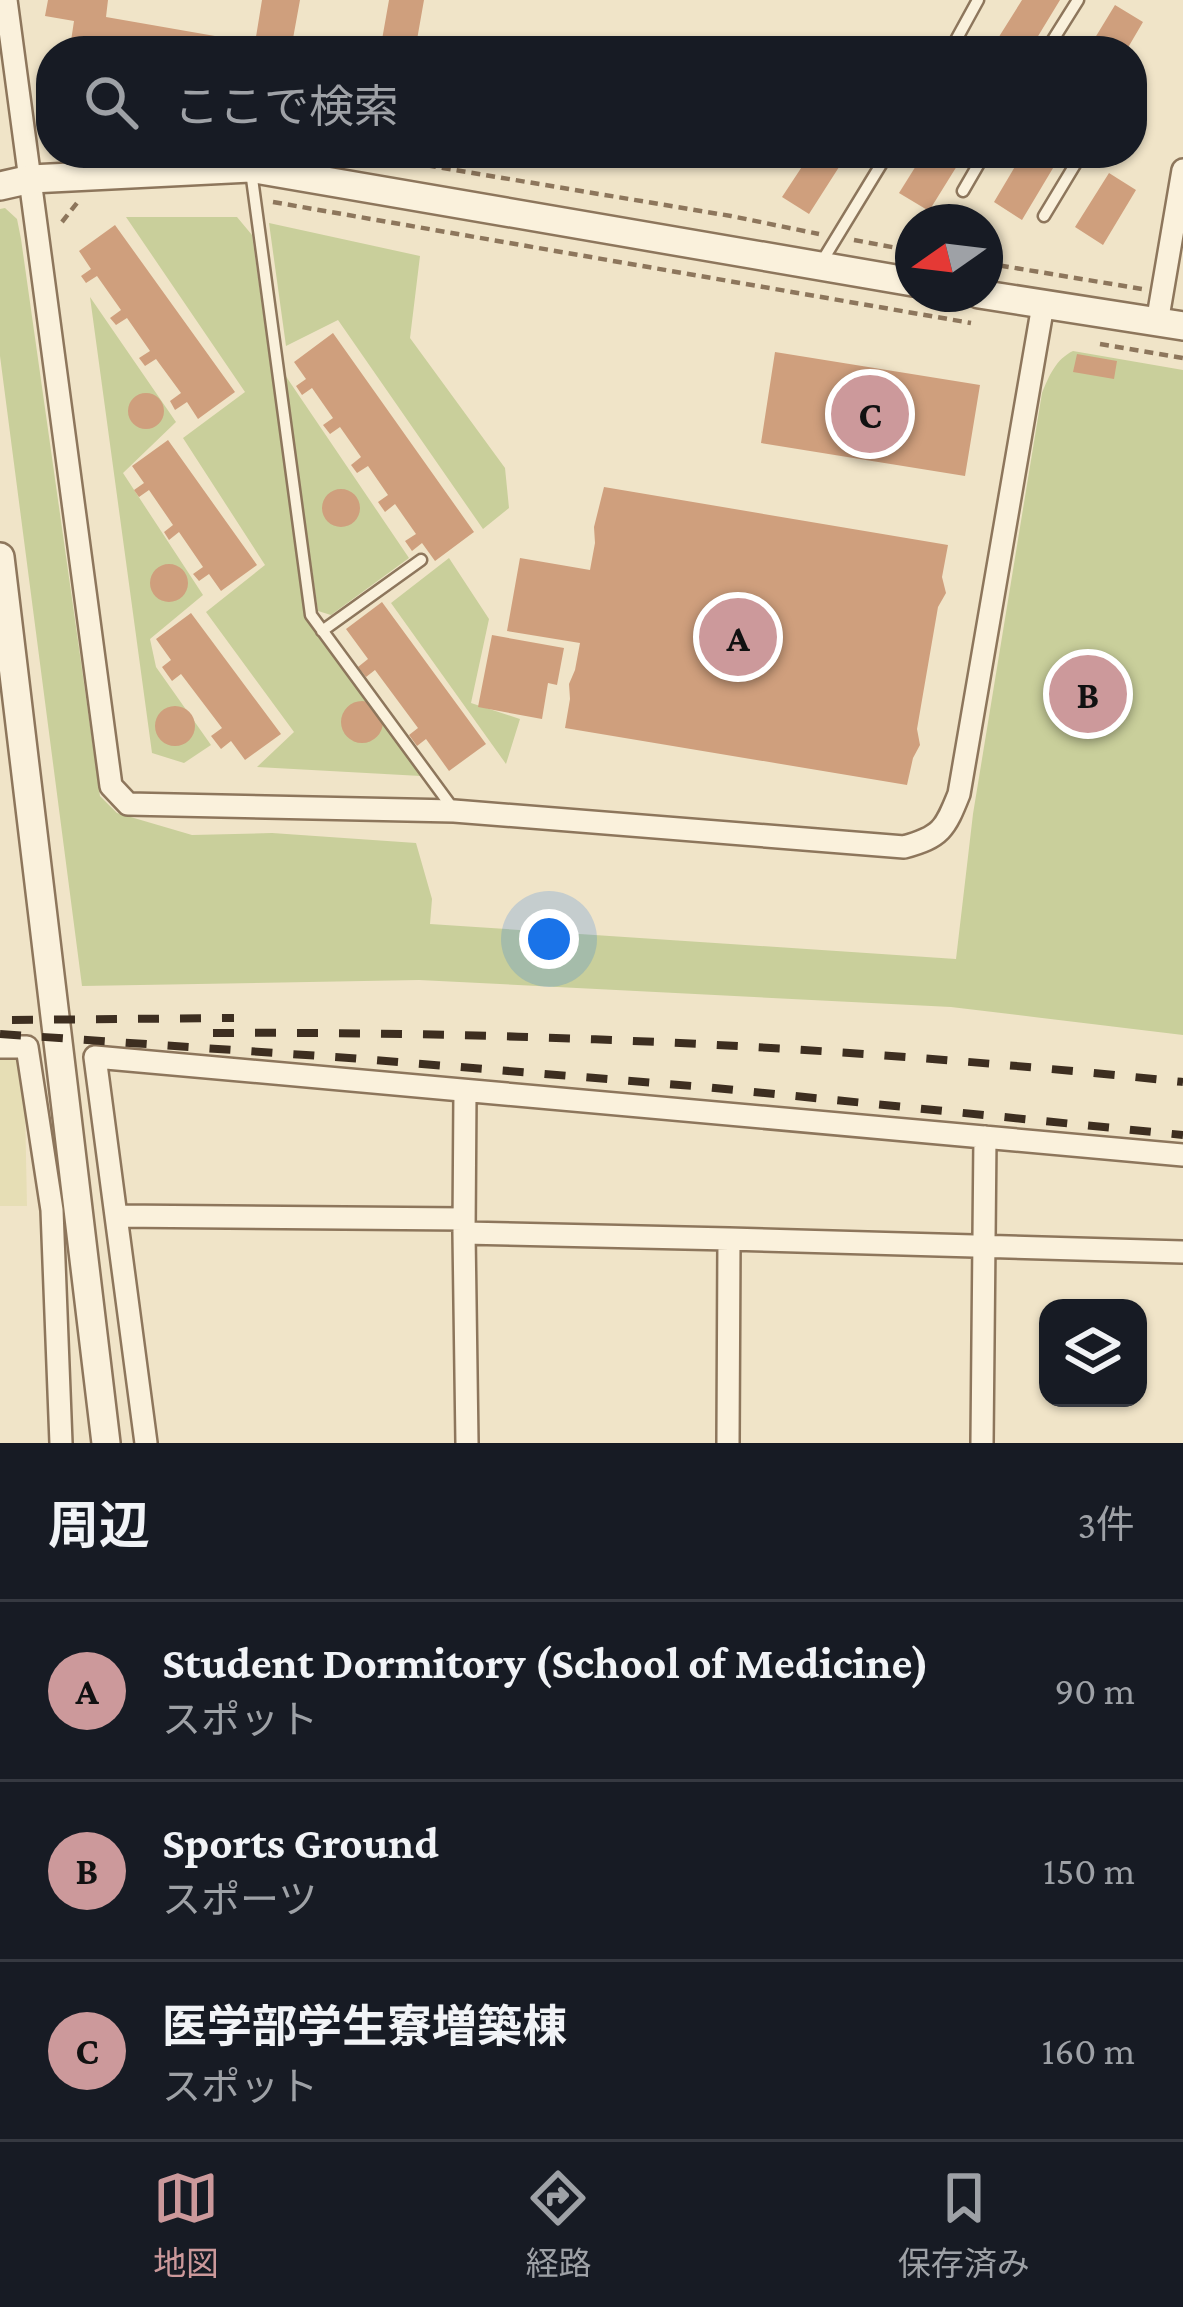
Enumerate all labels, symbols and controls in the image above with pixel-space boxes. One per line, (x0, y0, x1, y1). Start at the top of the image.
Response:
search box (36, 36, 1147, 168)
icon: search (78, 69, 144, 135)
text: ここで検索 (174, 82, 399, 132)
north arrow (895, 204, 1003, 312)
pin: C (831, 369, 909, 459)
pin: A (699, 592, 777, 682)
pin: B (1049, 649, 1127, 739)
your location (519, 909, 579, 969)
map controls (1039, 1299, 1147, 1407)
button: layers (1039, 1299, 1147, 1407)
text: 周辺 (48, 1497, 150, 1554)
text: 3件 (1077, 1503, 1135, 1546)
text: Student Dormitory (School of Medicine) (162, 1638, 929, 1688)
text: A (75, 1669, 99, 1712)
text: 90 m (1054, 1669, 1135, 1712)
text: スポット (162, 1698, 318, 1741)
text: Sports Ground (162, 1818, 439, 1868)
text: B (76, 1849, 98, 1892)
text: 150 m (1043, 1849, 1135, 1892)
text: スポーツ (162, 1878, 317, 1921)
text: 医学部学生寮増築棟 (162, 2002, 567, 2052)
text: C (75, 2029, 99, 2072)
text: 160 m (1042, 2029, 1135, 2072)
text: スポット (162, 2065, 318, 2108)
tab: 地図 (153, 2165, 219, 2285)
tab: 経路 (525, 2165, 591, 2285)
tab: 保存済み (898, 2165, 1030, 2285)

